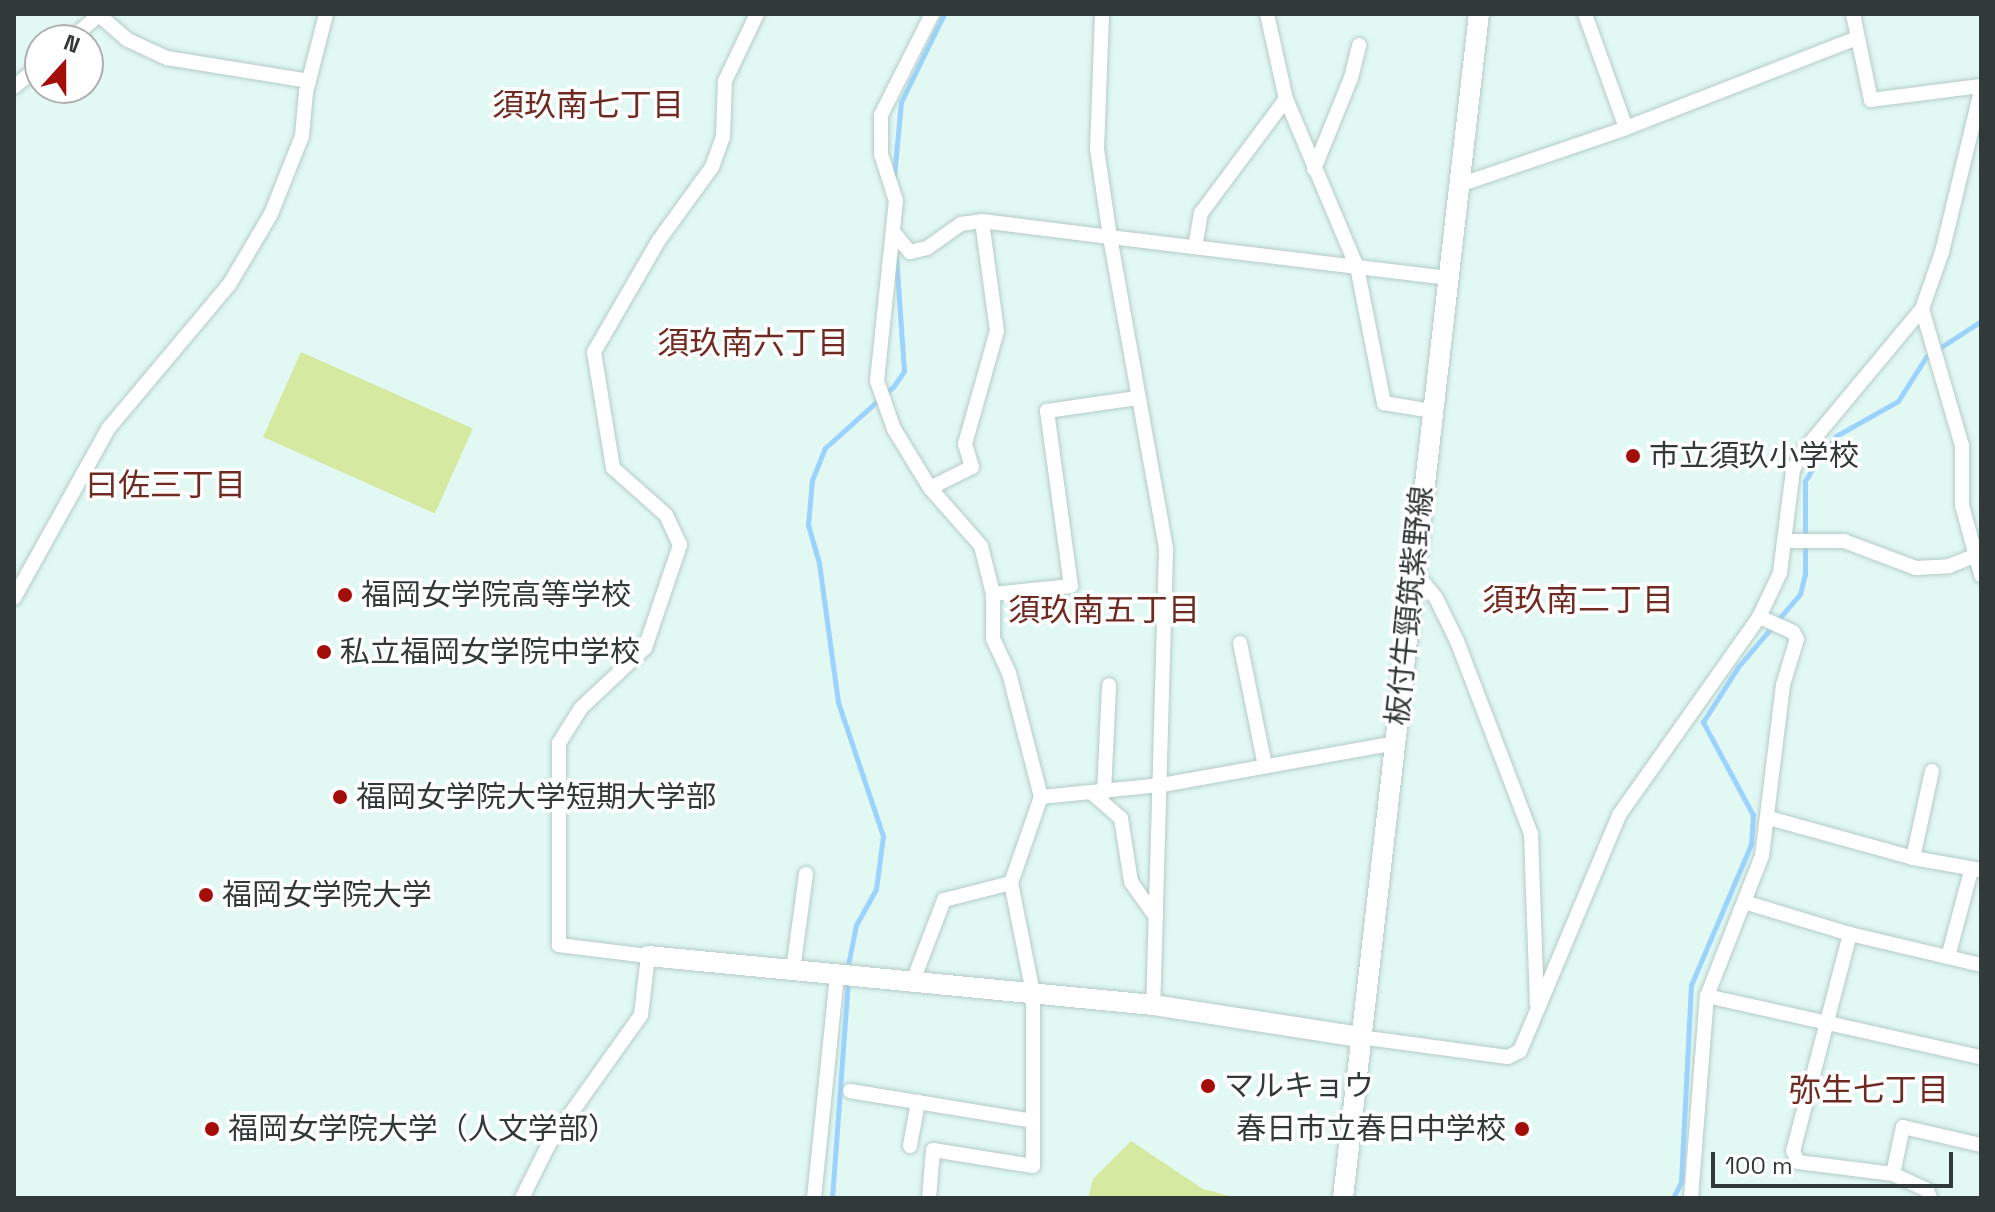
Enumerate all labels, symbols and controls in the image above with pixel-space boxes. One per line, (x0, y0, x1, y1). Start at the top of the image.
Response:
north arrow (24, 24, 104, 104)
text: N (60, 28, 84, 59)
district label: 須玖南七丁目 (492, 86, 684, 124)
district label: 須玖南六丁目 (657, 324, 849, 362)
place label: 市立須玖小学校 (1649, 438, 1859, 474)
marker: 市立須玖小学校 (1624, 447, 1642, 465)
district label: 曰佐三丁目 (86, 466, 246, 504)
street label: 板付牛頸筑紫野線 (1380, 485, 1440, 727)
place label: 福岡女学院高等学校 (361, 577, 631, 613)
district label: 須玖南二丁目 (1482, 581, 1674, 619)
marker: 福岡女学院高等学校 (336, 586, 354, 604)
district label: 須玖南五丁目 (1008, 591, 1200, 629)
place label: 私立福岡女学院中学校 (340, 634, 640, 670)
marker: 私立福岡女学院中学校 (315, 643, 333, 661)
place label: 福岡女学院大学短期大学部 (356, 779, 716, 815)
marker: 福岡女学院大学短期大学部 (331, 788, 349, 806)
place label: 福岡女学院大学 (222, 877, 432, 913)
marker: 福岡女学院大学 (197, 886, 215, 904)
place label: マルキョウ (1224, 1068, 1374, 1104)
district label: 弥生七丁目 (1789, 1071, 1949, 1109)
marker: マルキョウ (1199, 1077, 1217, 1095)
place label: 福岡女学院大学（人文学部） (228, 1111, 618, 1147)
place label: 春日市立春日中学校 (1236, 1111, 1506, 1147)
marker: 福岡女学院大学（人文学部） (203, 1120, 221, 1138)
marker: 春日市立春日中学校 (1513, 1120, 1531, 1138)
scale bar (1715, 1136, 1957, 1186)
text: 100 m (1725, 1150, 1793, 1181)

